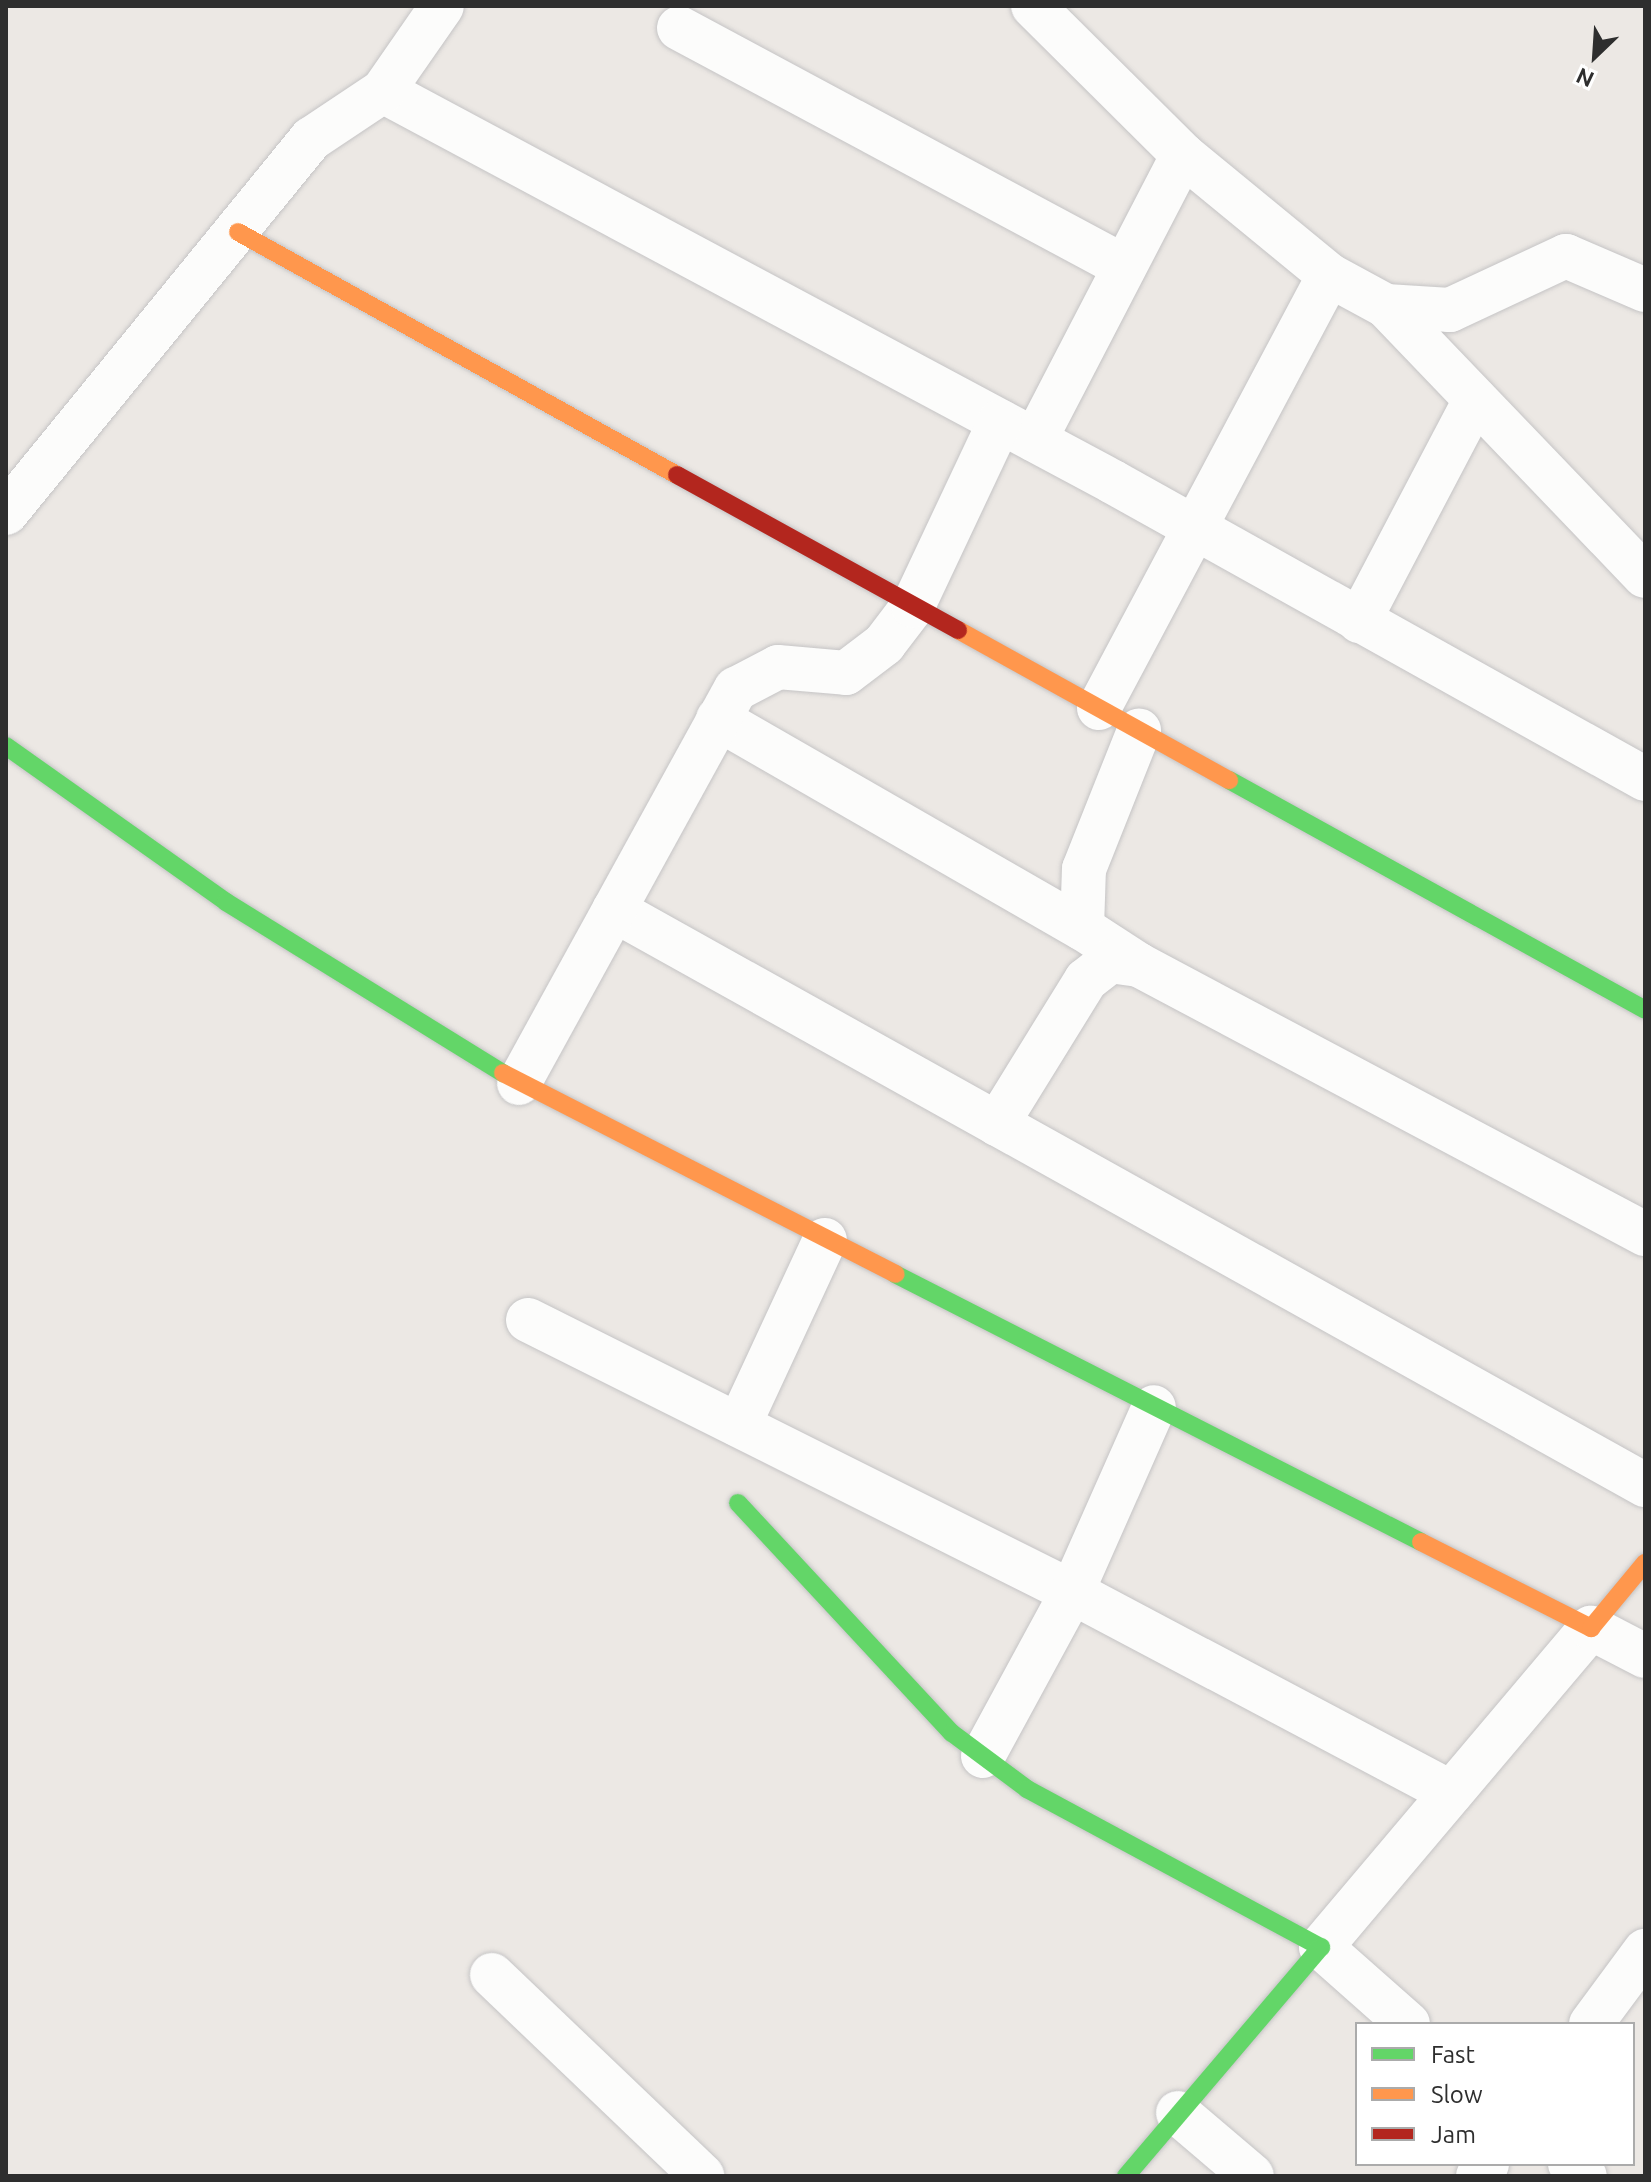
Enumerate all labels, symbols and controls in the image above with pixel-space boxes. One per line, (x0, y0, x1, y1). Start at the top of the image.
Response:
north arrow (1555, 16, 1635, 96)
text: N (1572, 63, 1597, 93)
legend (1355, 2022, 1635, 2166)
text: Fast (1431, 2041, 1475, 2068)
text: Slow (1431, 2081, 1483, 2108)
text: Jam (1431, 2121, 1476, 2148)

